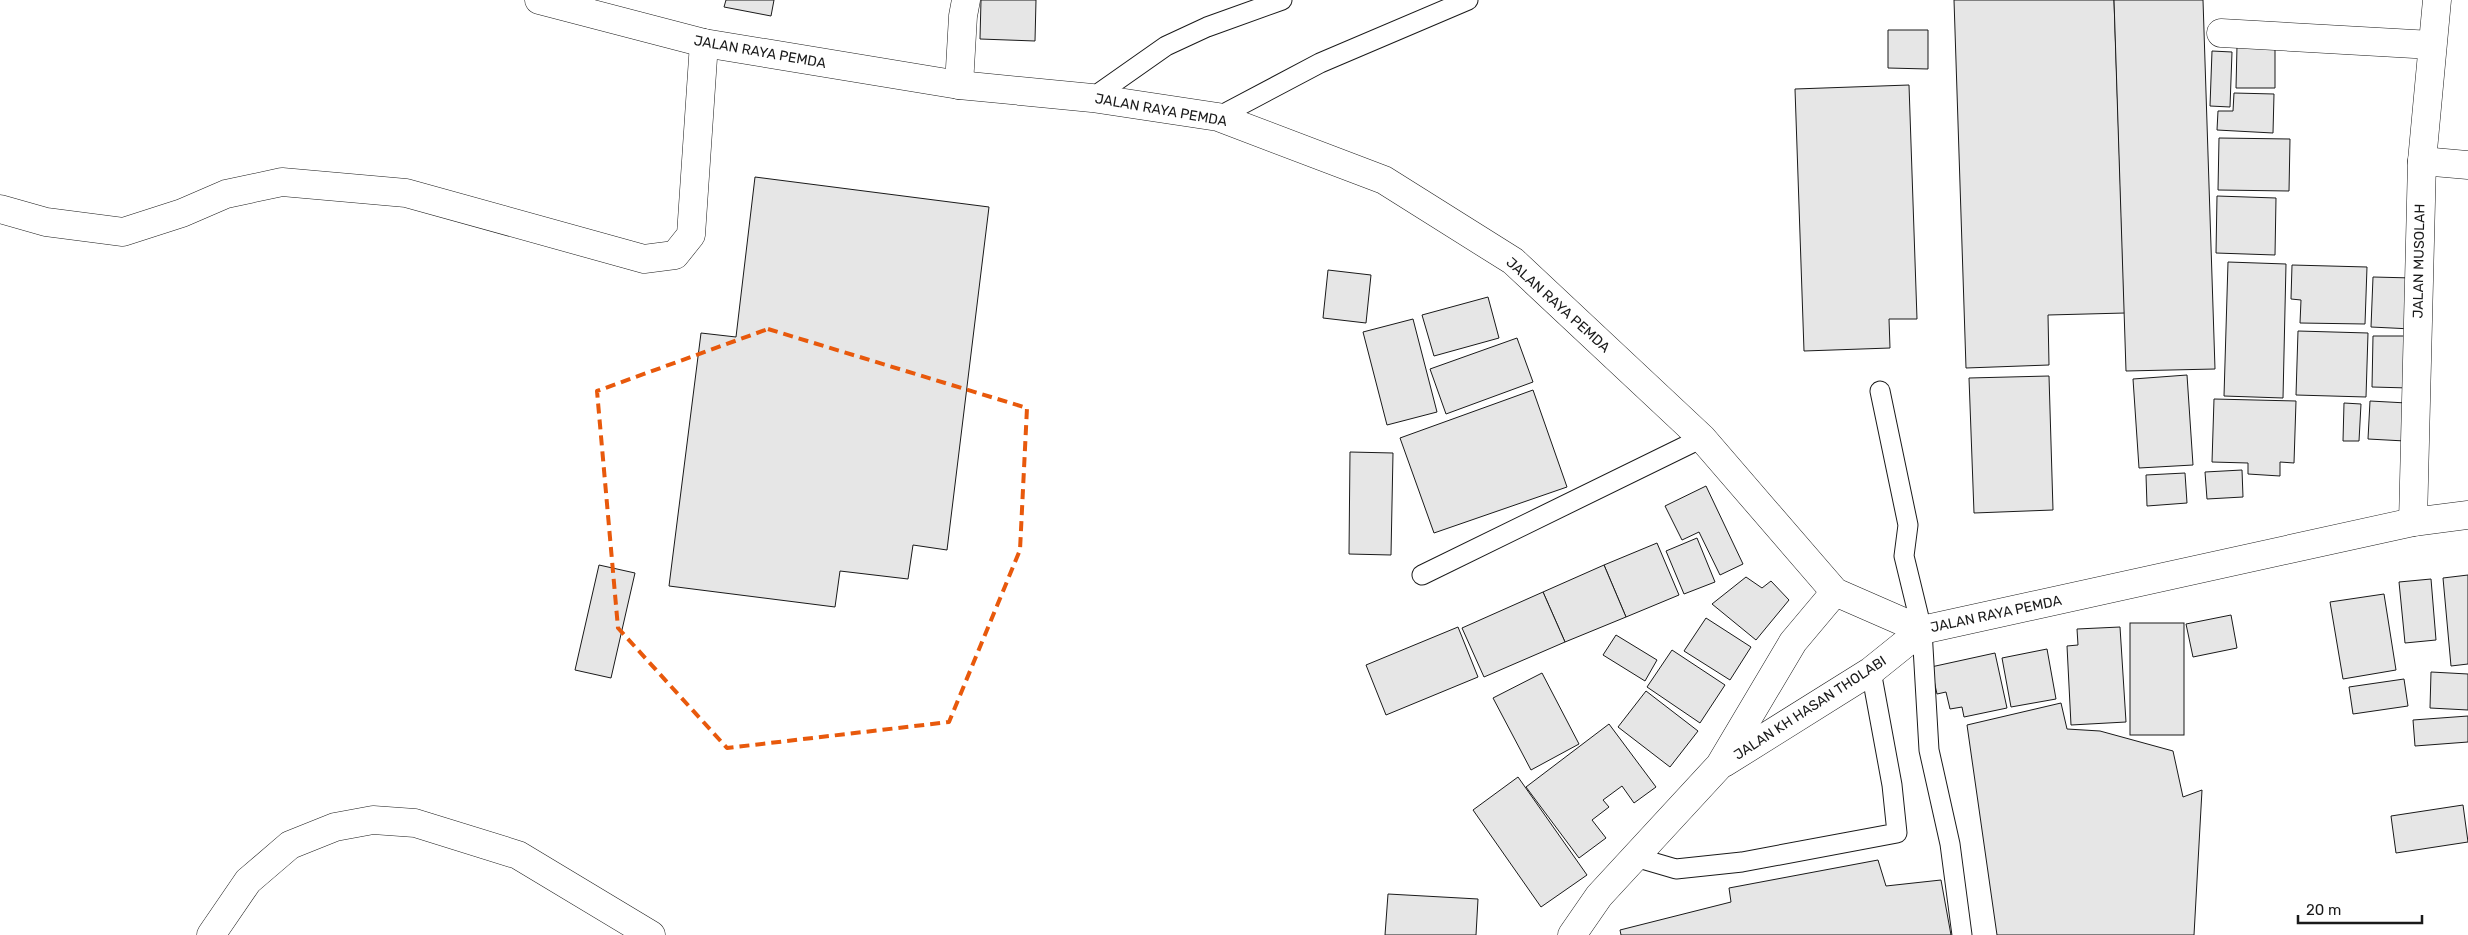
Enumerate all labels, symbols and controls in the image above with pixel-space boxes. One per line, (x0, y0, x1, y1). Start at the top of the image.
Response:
street label: JALAN RAYA PEMDA (693, 32, 828, 72)
street label: JALAN RAYA PEMDA (1094, 90, 1229, 130)
street label: JALAN MUSOLAH (2409, 203, 2429, 319)
street label: JALAN RAYA PEMDA (1503, 254, 1614, 357)
street label: JALAN RAYA PEMDA (1929, 592, 2064, 636)
street label: JALAN KH HASAN THOLABI (1731, 652, 1889, 764)
scale bar (2298, 892, 2422, 924)
text: 20 m (2306, 901, 2341, 919)

